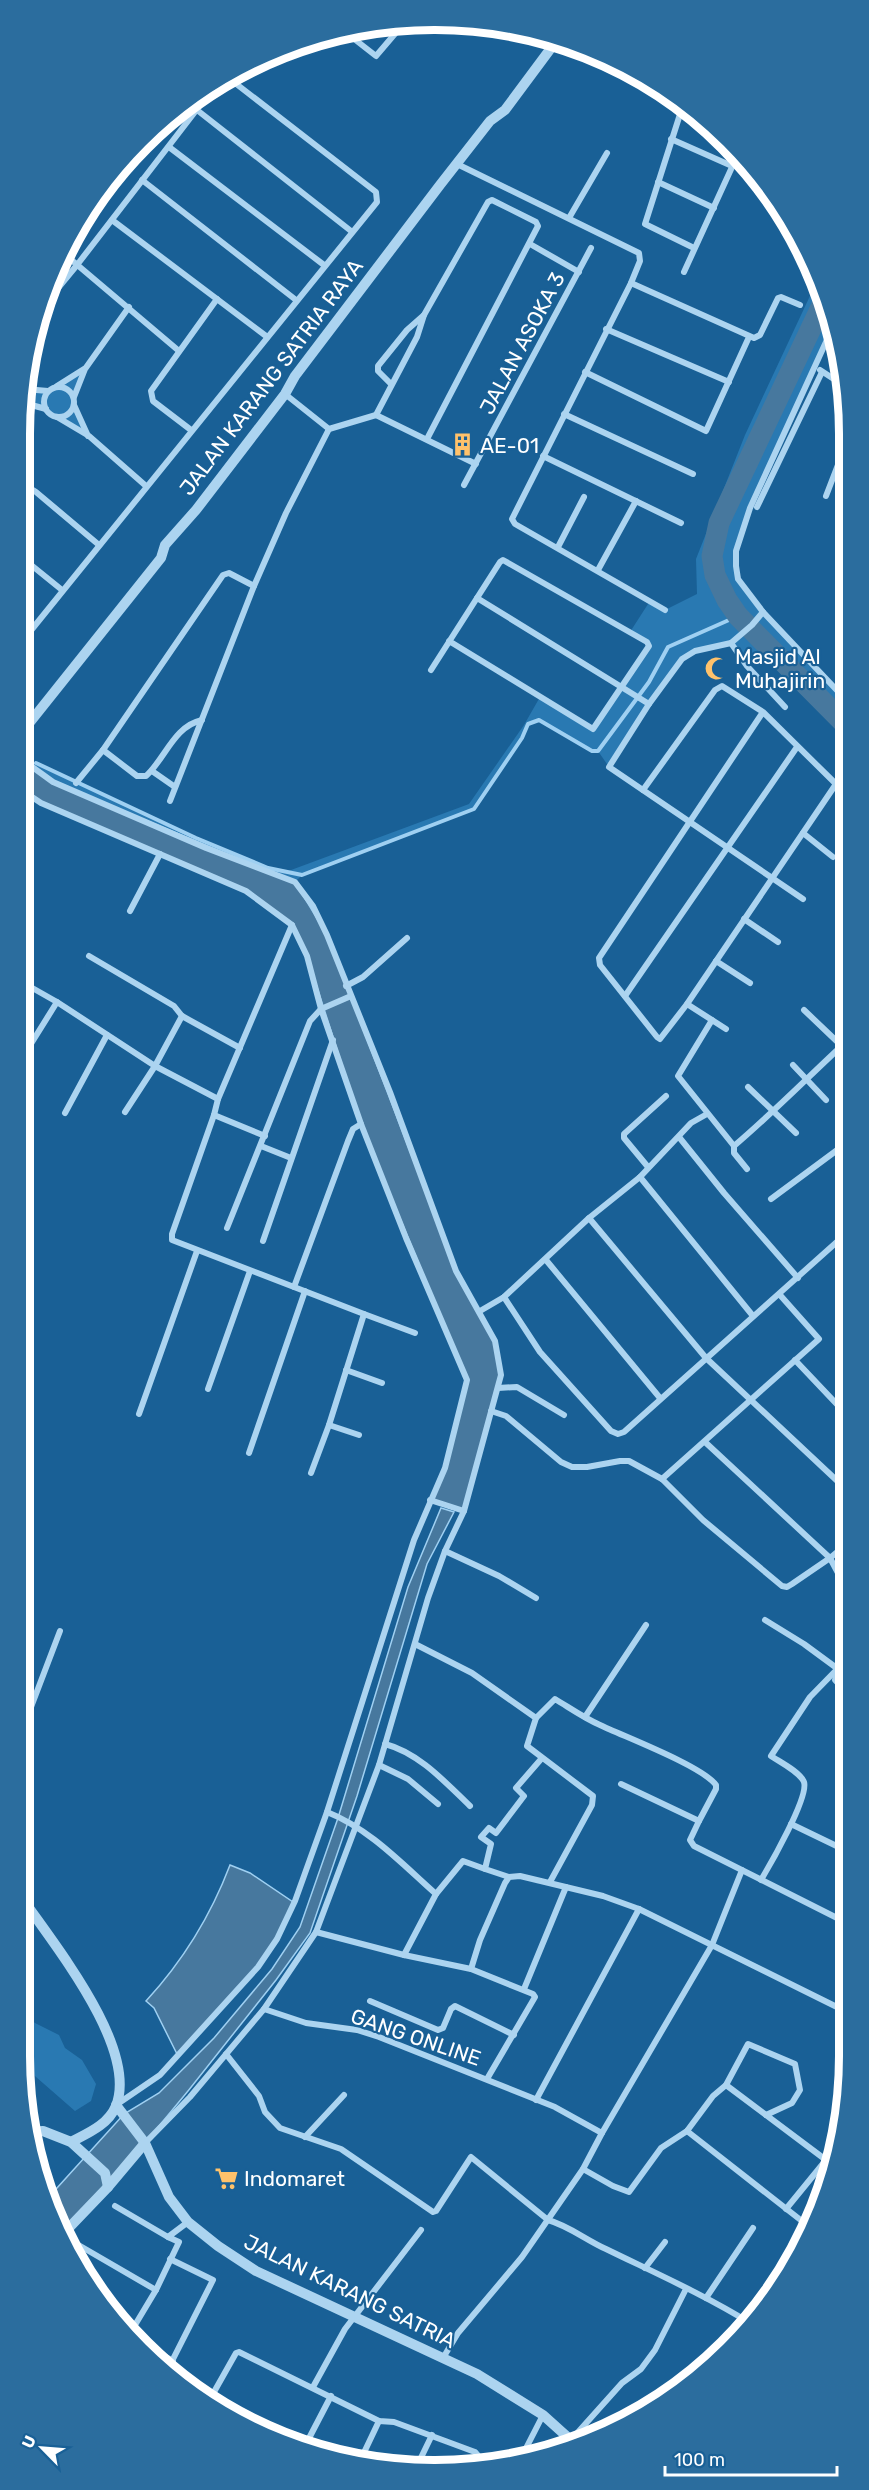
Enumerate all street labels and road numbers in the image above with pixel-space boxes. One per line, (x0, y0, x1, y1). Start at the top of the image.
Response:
street label: JALAN KARANG SATRIA RAYA (174, 254, 368, 500)
street label: JALAN ASOKA 3 (474, 268, 570, 418)
street label: GANG ONLINE (348, 2003, 484, 2071)
street label: JALAN KARANG SATRIA (240, 2229, 460, 2353)

